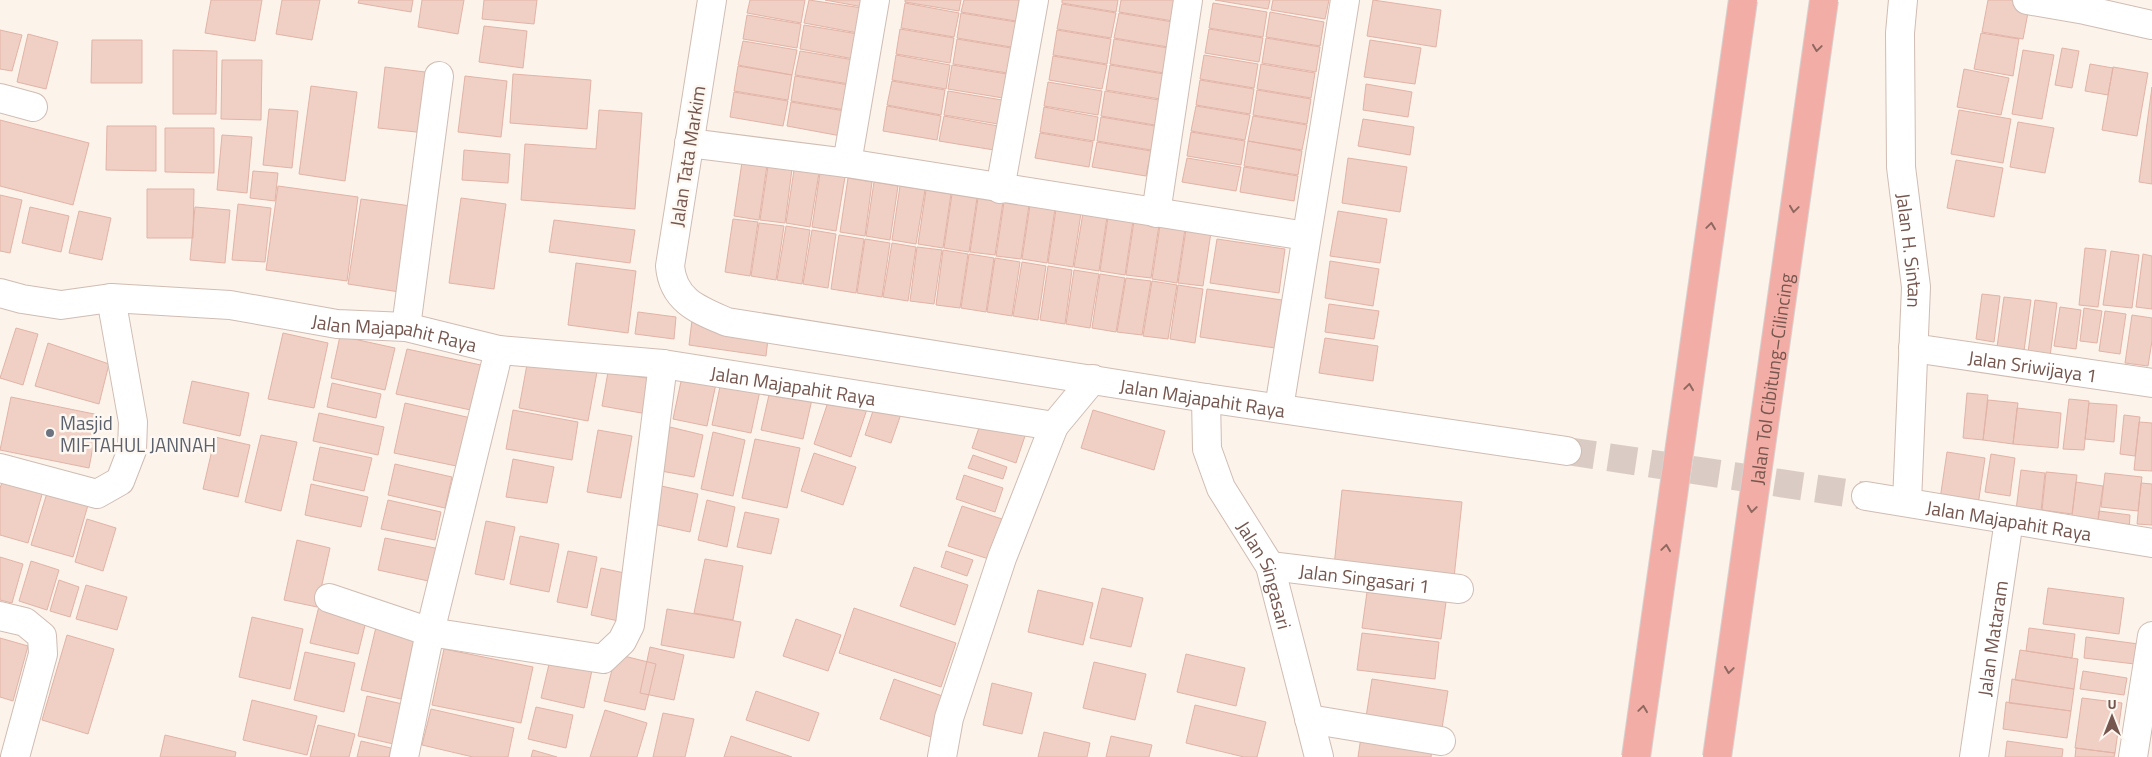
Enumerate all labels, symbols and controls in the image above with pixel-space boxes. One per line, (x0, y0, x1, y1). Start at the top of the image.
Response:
one-way arrow (1813, 44, 1823, 53)
street label: Jalan Tata Markim (662, 83, 712, 229)
street label: Jalan H. Sintan (1890, 191, 1931, 308)
one-way arrow (1790, 205, 1800, 213)
one-way arrow (1706, 222, 1716, 230)
street label: Jalan Tol Cibitung–Cilincing (1741, 271, 1800, 486)
street label: Jalan Majapahit Raya (310, 305, 481, 359)
street label: Jalan Sriwijaya 1 (1966, 342, 2099, 389)
street label: Jalan Majapahit Raya (709, 357, 878, 412)
street label: Jalan Majapahit Raya (1118, 370, 1288, 424)
one-way arrow (1683, 383, 1693, 391)
place label: Masjid MIFTAHUL JANNAH (60, 408, 216, 459)
marker: Masjid MIFTAHUL JANNAH (44, 427, 56, 439)
street label: Jalan Majapahit Raya (1924, 492, 2094, 547)
one-way arrow (1747, 505, 1758, 513)
street label: Jalan Singasari (1230, 514, 1300, 632)
one-way arrow (1660, 543, 1671, 551)
street label: Jalan Singasari 1 (1297, 555, 1431, 600)
street label: Jalan Mataram (1969, 578, 2014, 698)
one-way arrow (1724, 666, 1735, 674)
north arrow (2087, 692, 2137, 742)
text: U (2107, 693, 2117, 714)
one-way arrow (1637, 704, 1648, 712)

